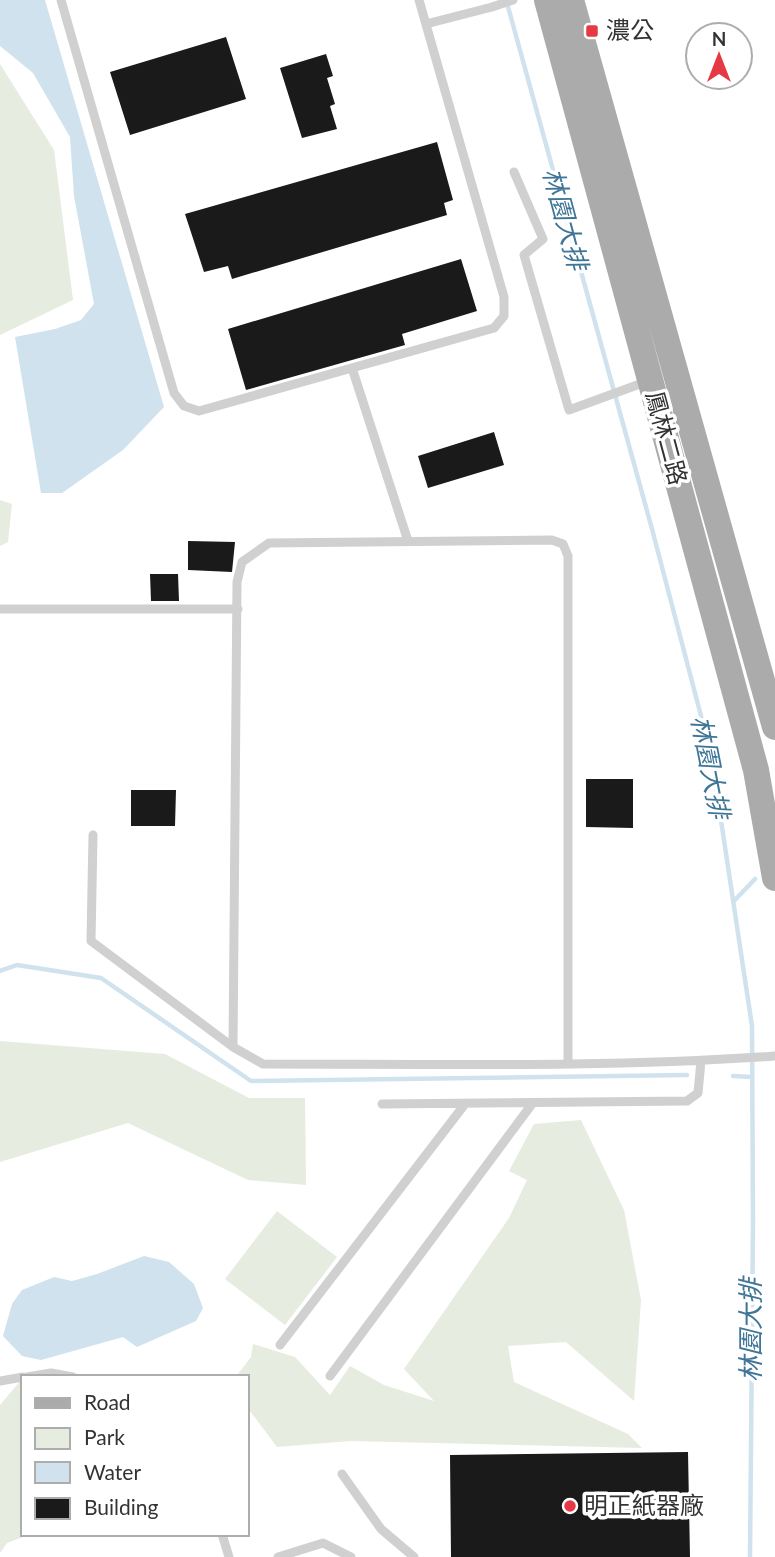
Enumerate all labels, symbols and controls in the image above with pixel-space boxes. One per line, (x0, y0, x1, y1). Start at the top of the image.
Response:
place label: 濃公 (606, 15, 654, 44)
north arrow (684, 21, 754, 91)
marker: 濃公 (584, 23, 600, 39)
text: N (712, 27, 726, 50)
water label: 林園大排 (537, 164, 596, 276)
street label: 鳳林二路 (641, 387, 694, 488)
water label: 林園大排 (685, 713, 737, 824)
water label: 林園大排 (734, 1275, 766, 1382)
legend (21, 1375, 248, 1536)
text: Road (84, 1389, 131, 1414)
text: Park (84, 1424, 125, 1449)
text: Water (84, 1459, 141, 1484)
place label: 明正紙器廠 (584, 1490, 704, 1519)
text: Building (84, 1494, 159, 1519)
marker: 明正紙器廠 (562, 1498, 578, 1514)

